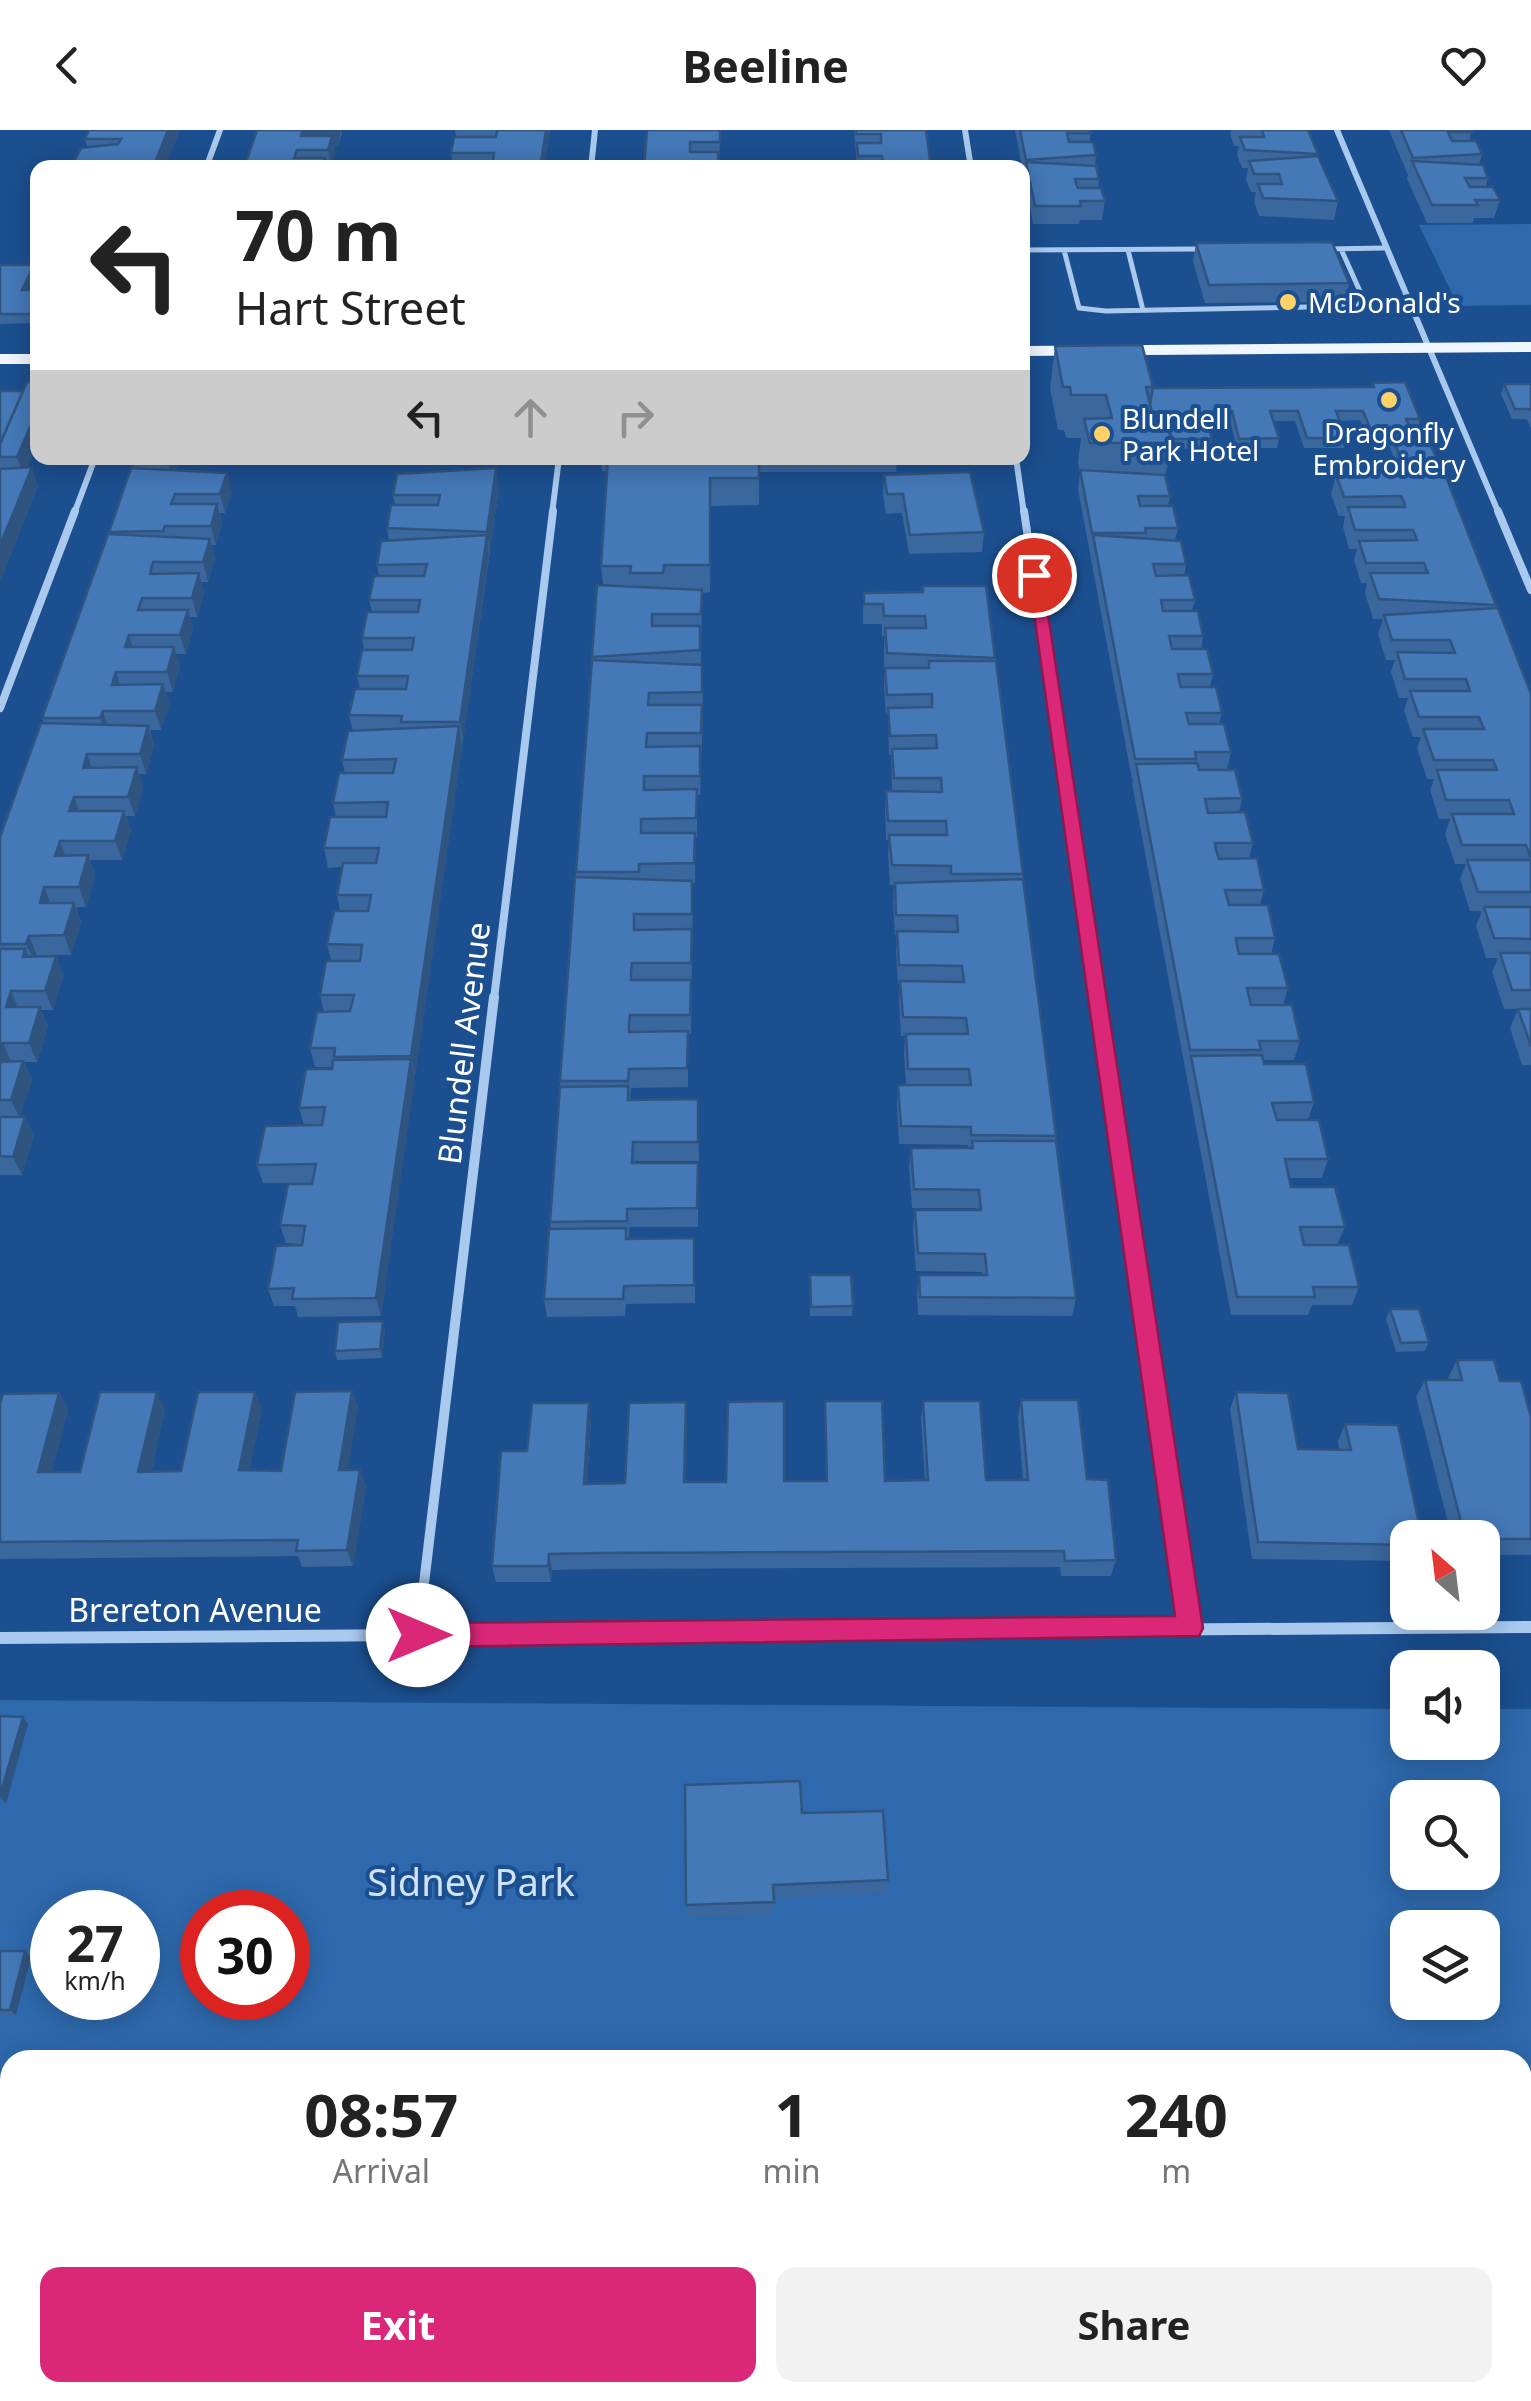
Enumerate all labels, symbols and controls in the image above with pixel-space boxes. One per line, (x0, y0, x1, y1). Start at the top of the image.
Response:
text: Beeline (682, 35, 849, 96)
icon: back (40, 38, 95, 93)
icon: heart (1436, 38, 1491, 93)
text: 70 m (235, 186, 402, 282)
icon: left (70, 200, 200, 330)
text: Hart Street (235, 277, 466, 338)
place label: McDonald's (1308, 283, 1461, 321)
marker: McDonald's (1277, 291, 1299, 313)
marker: Dragonfly Embroidery (1378, 389, 1400, 411)
icon: left (398, 390, 453, 445)
icon: ahead (503, 390, 558, 445)
icon: right (608, 390, 663, 445)
place label: Blundell Park Hotel (1122, 399, 1259, 469)
place label: Dragonfly Embroidery (1313, 413, 1466, 483)
marker: Blundell Park Hotel (1091, 423, 1113, 445)
pin (992, 533, 1077, 618)
icon: arrive (1007, 548, 1062, 603)
street label: Blundell Avenue (427, 920, 499, 1166)
north arrow (1390, 1520, 1500, 1630)
map controls (1390, 1520, 1500, 2020)
position arrow (366, 1583, 470, 1687)
street label: Brereton Avenue (68, 1588, 322, 1631)
button: sound (1390, 1650, 1500, 1760)
button: search (1390, 1780, 1500, 1890)
park label: Sidney Park (367, 1855, 575, 1907)
speed limit sign: 30 (180, 1890, 310, 2020)
text: 27 (66, 1909, 124, 1977)
button: layers (1390, 1910, 1500, 2020)
text: km/h (64, 1963, 126, 1997)
text: 08:57 (304, 2073, 458, 2155)
text: 1 (774, 2073, 809, 2155)
text: 240 (1125, 2073, 1228, 2155)
text: Arrival (333, 2149, 430, 2192)
text: min (763, 2149, 821, 2192)
text: m (1161, 2149, 1191, 2192)
button: Exit (40, 2267, 756, 2382)
button: Share (776, 2267, 1492, 2382)

